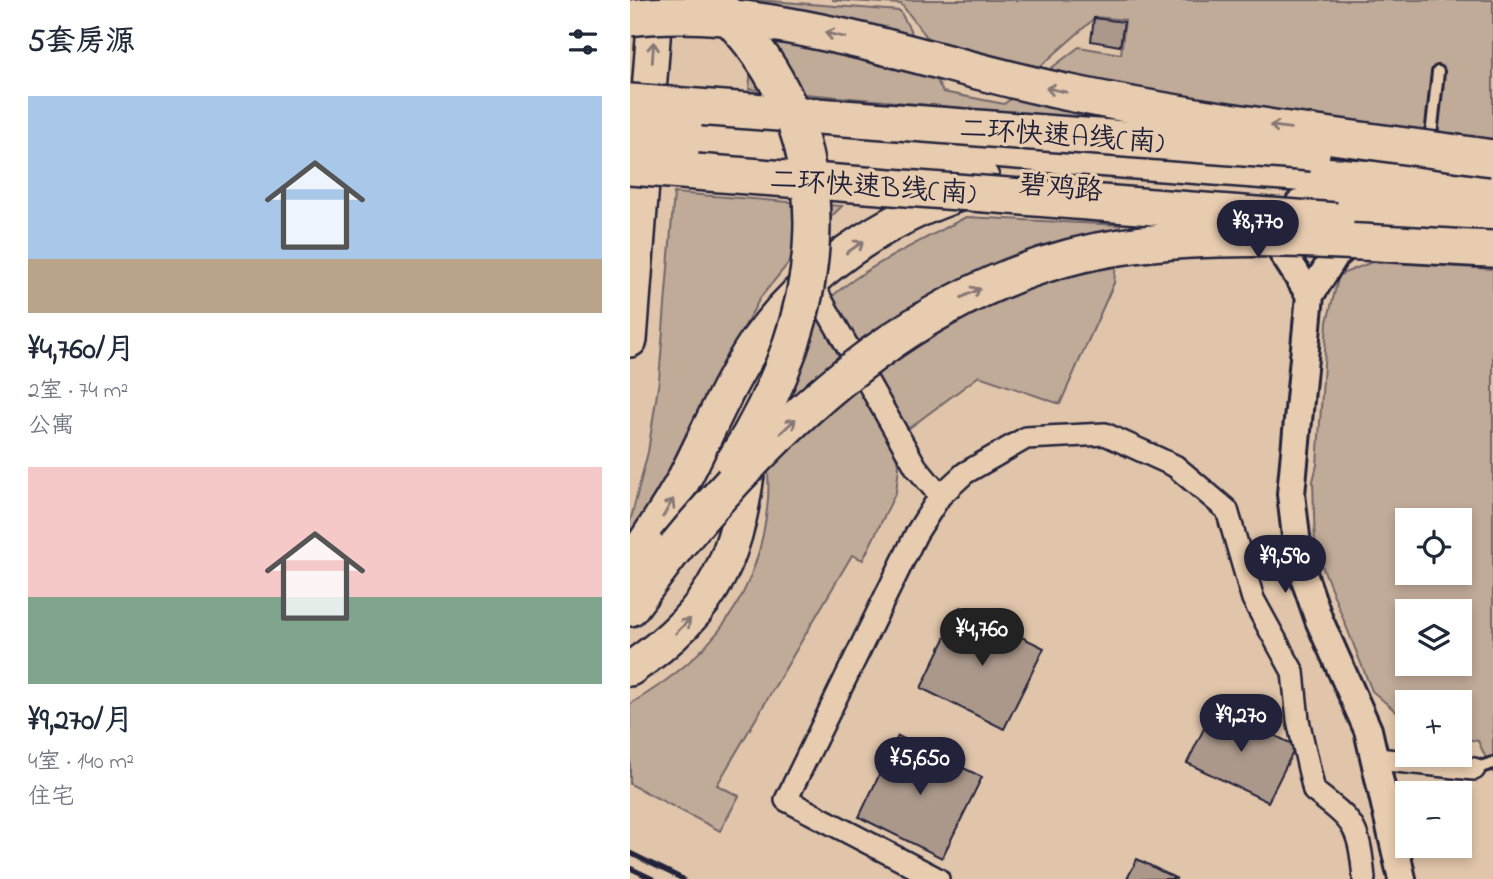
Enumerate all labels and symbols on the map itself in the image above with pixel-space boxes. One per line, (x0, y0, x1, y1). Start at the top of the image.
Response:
one-way arrow (824, 28, 847, 42)
one-way arrow (646, 41, 659, 64)
one-way arrow (1045, 83, 1068, 96)
street label: 二环快速A线(南) (958, 110, 1166, 165)
one-way arrow (1269, 120, 1292, 133)
street label: 二环快速B线(南) (768, 161, 977, 216)
street label: 碧鸡路 (1017, 165, 1104, 214)
pin: ¥8,770 (1201, 201, 1315, 260)
one-way arrow (845, 240, 864, 255)
one-way arrow (960, 286, 981, 300)
one-way arrow (779, 418, 797, 434)
one-way arrow (662, 498, 675, 519)
pin: ¥9,590 (1228, 536, 1342, 595)
pin: ¥4,760 (925, 608, 1039, 668)
one-way arrow (674, 617, 691, 634)
pin: ¥9,270 (1184, 694, 1298, 754)
pin: ¥5,650 (863, 738, 977, 797)

